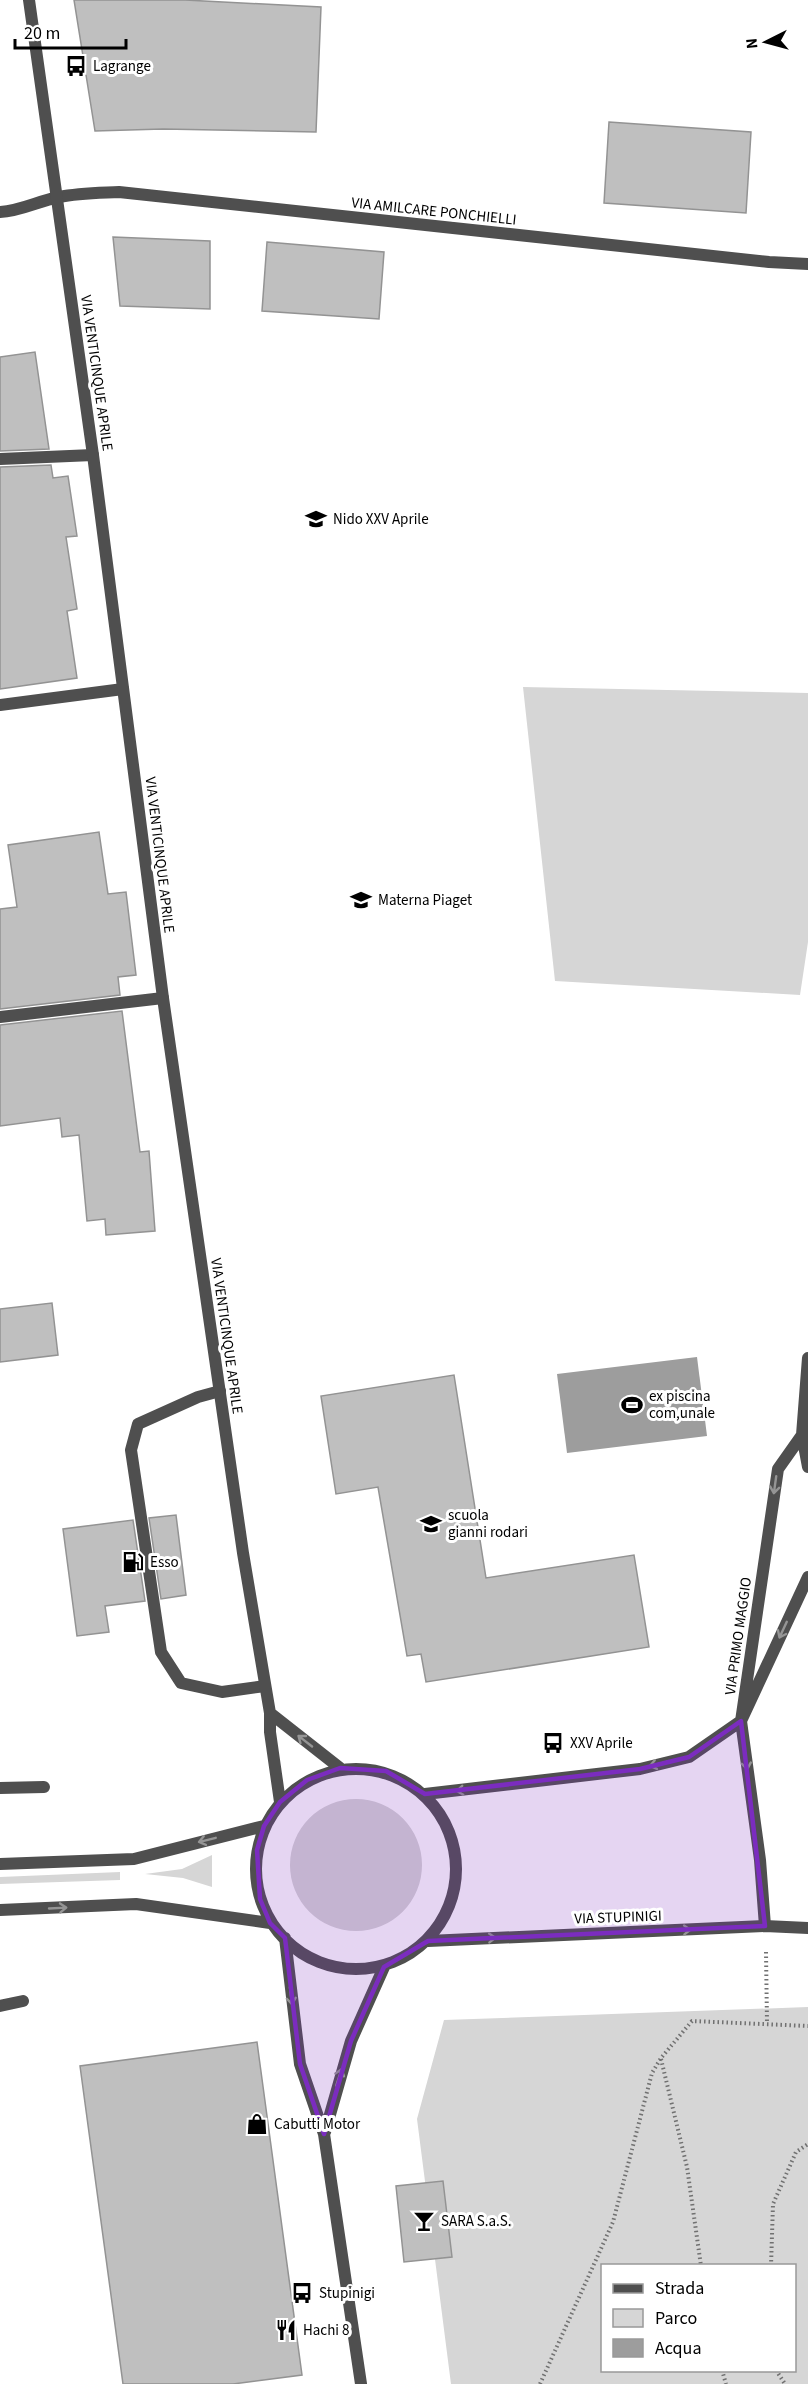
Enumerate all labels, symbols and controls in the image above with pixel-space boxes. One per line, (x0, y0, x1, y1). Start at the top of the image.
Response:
scale bar (15, 12, 126, 50)
north arrow (736, 12, 796, 72)
text: 20 m (24, 21, 60, 46)
text: N (741, 37, 764, 50)
bus stop icon: Lagrange (64, 54, 88, 78)
place label: Lagrange (93, 56, 151, 77)
street label: VIA AMILCARE PONCHIELLI (350, 192, 517, 231)
street label: VIA VENTICINQUE APRILE (75, 294, 118, 452)
school or university icon: Nido XXV Aprile (304, 507, 328, 531)
place label: Nido XXV Aprile (333, 509, 429, 530)
street label: VIA VENTICINQUE APRILE (140, 776, 180, 934)
school or university icon: Materna Piaget (349, 888, 373, 912)
place label: Materna Piaget (378, 890, 472, 911)
street label: VIA VENTICINQUE APRILE (205, 1257, 248, 1415)
place label: ex piscina com,unale (649, 1386, 715, 1424)
sports icon: ex piscina com,unale (620, 1393, 644, 1417)
one-way arrow (770, 1475, 781, 1495)
place label: scuola gianni rodari (448, 1505, 528, 1543)
school or university icon: scuola gianni rodari (419, 1512, 443, 1536)
fuel station icon: Esso (121, 1550, 145, 1574)
place label: Esso (150, 1552, 179, 1573)
street label: VIA PRIMO MAGGIO (720, 1576, 757, 1696)
one-way arrow (777, 1621, 788, 1639)
bus stop icon: XXV Aprile (541, 1731, 565, 1755)
place label: XXV Aprile (570, 1733, 633, 1754)
one-way arrow (297, 1734, 313, 1747)
one-way arrow (741, 1751, 752, 1771)
one-way arrow (649, 1759, 668, 1771)
one-way arrow (456, 1784, 476, 1795)
one-way arrow (198, 1835, 217, 1847)
one-way arrow (48, 1902, 68, 1913)
street label: VIA STUPINIGI (574, 1905, 662, 1930)
one-way arrow (671, 1924, 691, 1935)
one-way arrow (476, 1933, 496, 1944)
one-way arrow (286, 1986, 297, 2006)
one-way arrow (335, 2068, 346, 2087)
shop icon: Cabutti Motor (245, 2112, 269, 2136)
place label: Cabutti Motor (274, 2114, 361, 2135)
bar icon: SARA S.a.S. (412, 2209, 436, 2233)
place label: SARA S.a.S. (441, 2211, 512, 2232)
legend (601, 2264, 796, 2372)
text: Strada (655, 2276, 704, 2301)
bus stop icon: Stupinigi (290, 2281, 314, 2305)
place label: Stupinigi (319, 2283, 375, 2304)
text: Parco (655, 2306, 697, 2331)
restaurant icon: Hachi 8 (274, 2318, 298, 2342)
place label: Hachi 8 (303, 2320, 350, 2341)
text: Acqua (655, 2336, 701, 2361)

